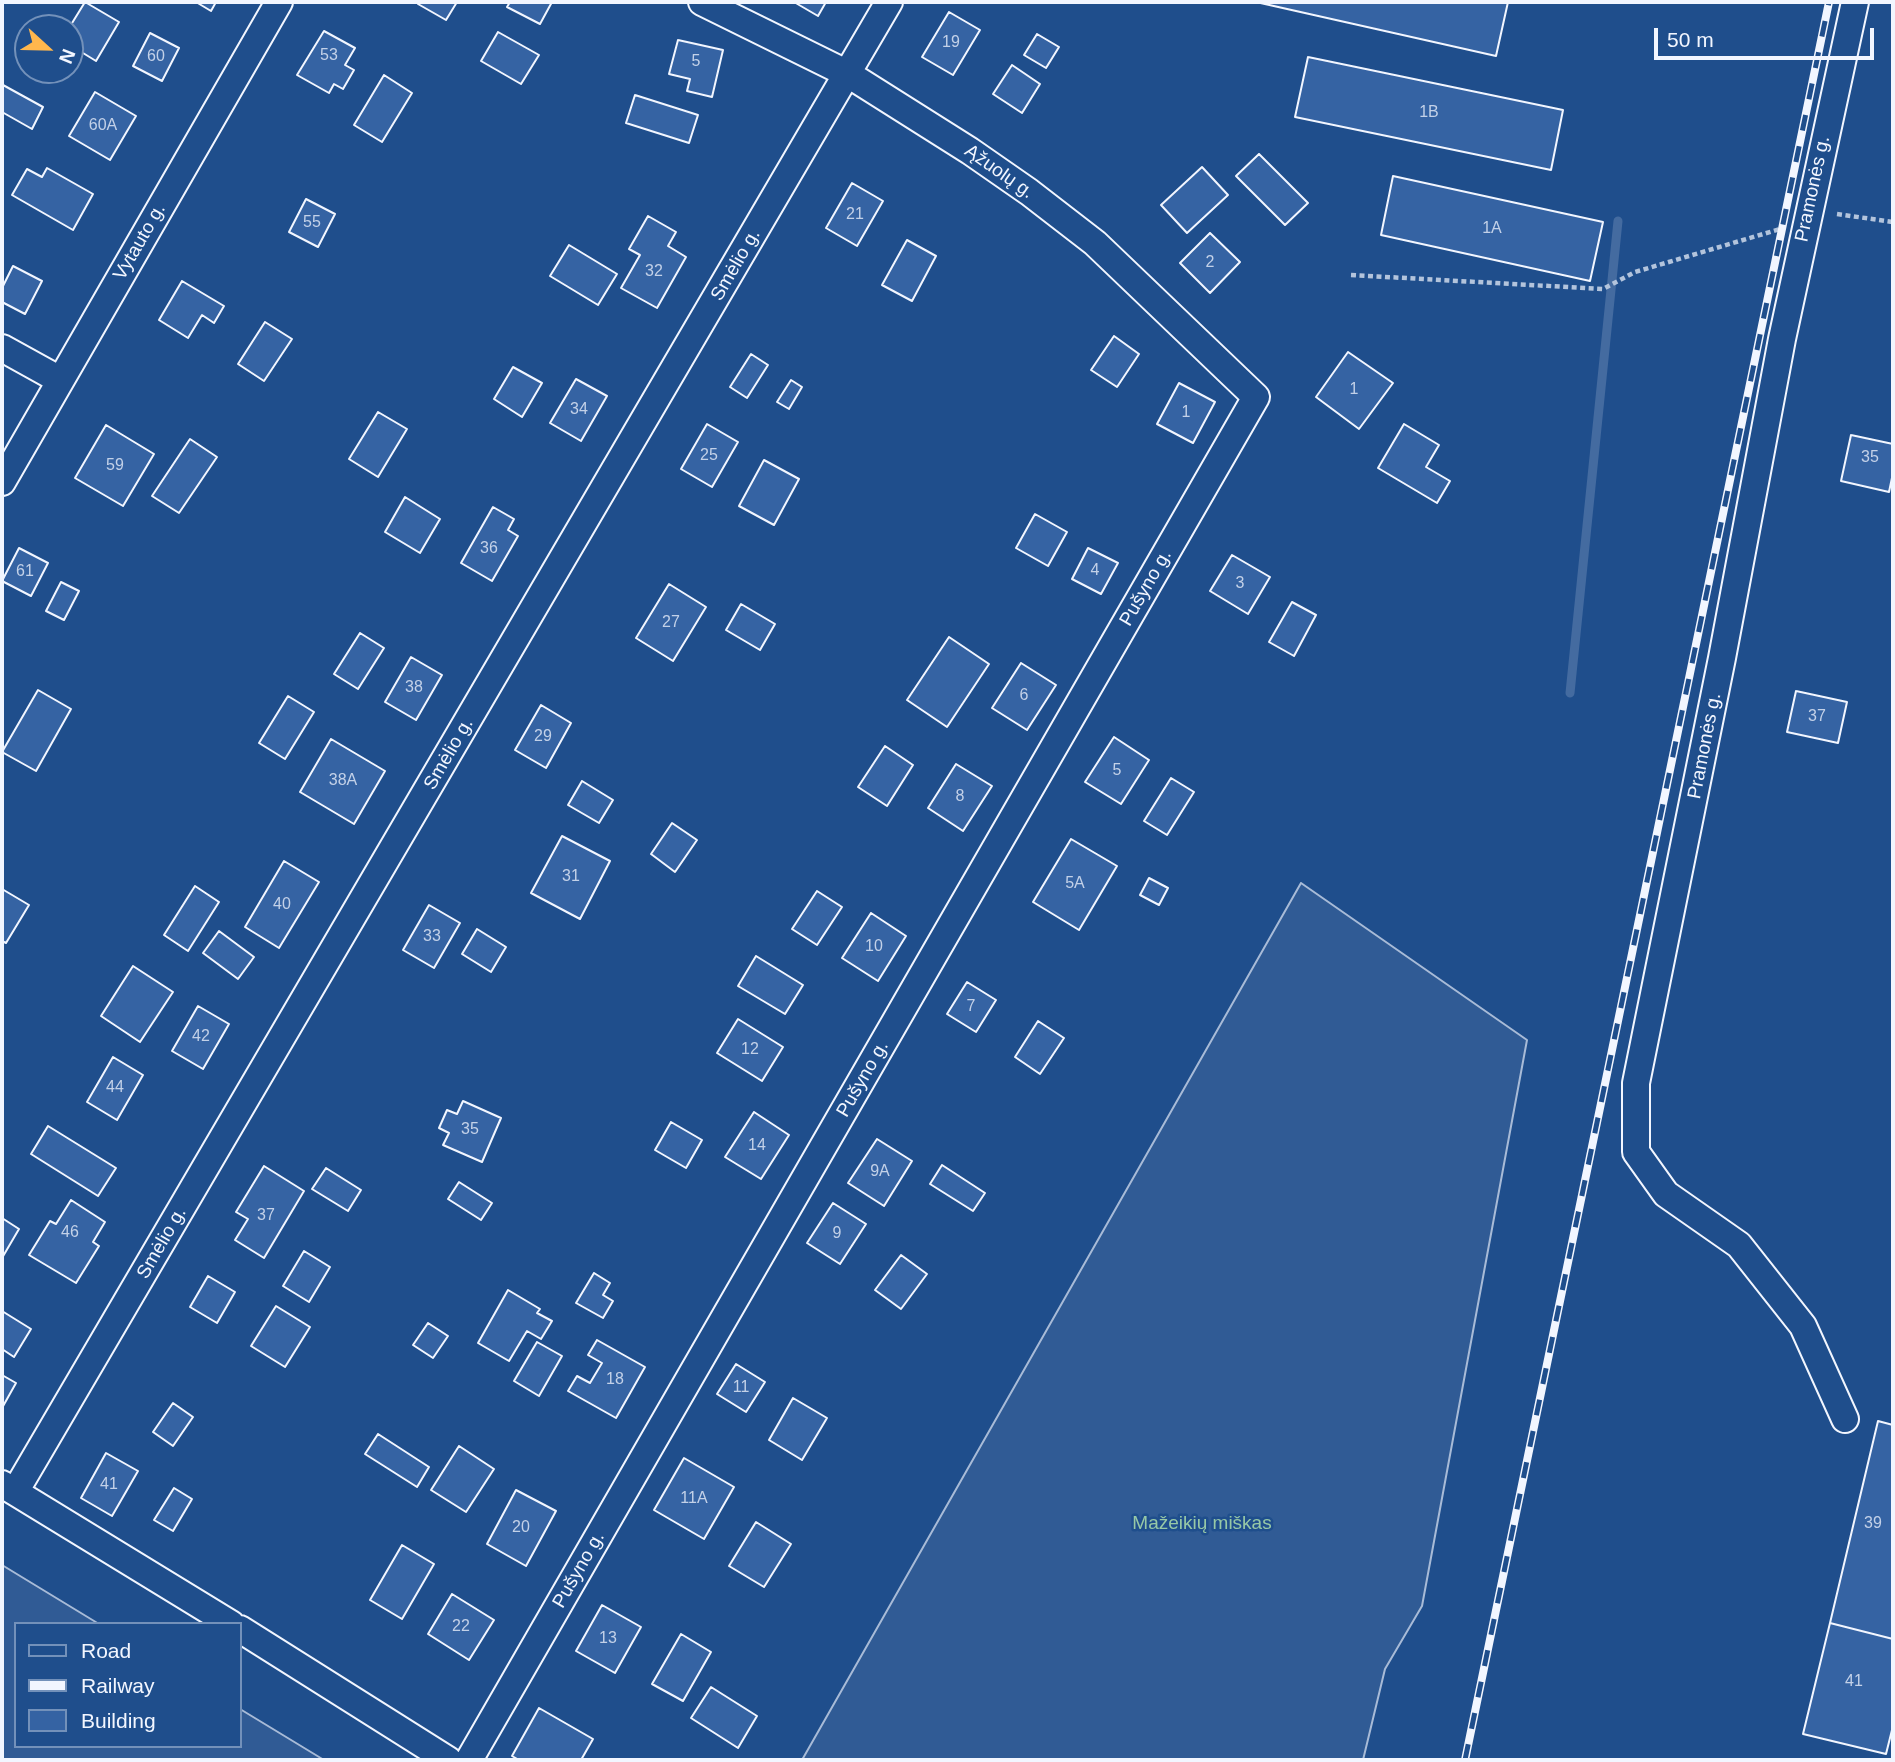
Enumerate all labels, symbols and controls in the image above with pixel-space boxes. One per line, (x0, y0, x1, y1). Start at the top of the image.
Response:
north arrow (14, 14, 84, 84)
scale bar (1657, 14, 1878, 58)
text: 50 m (1667, 28, 1714, 51)
house number: 19 (942, 33, 960, 53)
text: N (55, 46, 79, 67)
house number: 53 (320, 46, 338, 66)
house number: 60 (147, 47, 165, 67)
house number: 5 (692, 52, 700, 72)
house number: 1B (1419, 103, 1439, 123)
house number: 60A (89, 116, 117, 136)
street label: Pramonės g. (1791, 134, 1835, 244)
street label: Ąžuolų g. (960, 140, 1038, 204)
street label: Vytauto g. (109, 200, 171, 284)
house number: 21 (846, 205, 864, 225)
house number: 55 (303, 213, 321, 233)
house number: 1A (1482, 219, 1502, 239)
street label: Smėlio g. (706, 225, 766, 305)
house number: 2 (1206, 253, 1214, 273)
house number: 32 (645, 262, 663, 282)
house number: 1 (1350, 380, 1358, 400)
house number: 34 (570, 400, 588, 420)
house number: 1 (1182, 403, 1190, 423)
house number: 25 (700, 446, 718, 466)
house number: 35 (1861, 448, 1879, 468)
house number: 59 (106, 456, 124, 476)
house number: 36 (480, 539, 498, 559)
street label: Pušyno g. (1115, 546, 1177, 630)
house number: 4 (1091, 561, 1099, 581)
house number: 61 (16, 562, 34, 582)
house number: 3 (1236, 574, 1244, 594)
house number: 27 (662, 613, 680, 633)
house number: 38 (405, 678, 423, 698)
house number: 6 (1020, 686, 1028, 706)
street label: Pramonės g. (1684, 691, 1726, 801)
house number: 37 (1808, 707, 1826, 727)
street label: Smėlio g. (419, 714, 479, 794)
house number: 29 (534, 727, 552, 747)
house number: 5 (1113, 761, 1121, 781)
house number: 38A (329, 771, 357, 791)
house number: 8 (956, 787, 964, 807)
house number: 31 (562, 867, 580, 887)
house number: 5A (1065, 874, 1085, 894)
house number: 40 (273, 895, 291, 915)
house number: 33 (423, 927, 441, 947)
house number: 10 (865, 937, 883, 957)
house number: 7 (967, 997, 975, 1017)
house number: 42 (192, 1027, 210, 1047)
street label: Pušyno g. (832, 1037, 894, 1121)
house number: 12 (741, 1040, 759, 1060)
house number: 44 (106, 1078, 124, 1098)
house number: 35 (461, 1120, 479, 1140)
house number: 14 (748, 1136, 766, 1156)
house number: 9A (870, 1162, 890, 1182)
street label: Smėlio g. (132, 1203, 192, 1283)
house number: 37 (257, 1206, 275, 1226)
house number: 46 (61, 1223, 79, 1243)
house number: 9 (833, 1224, 841, 1244)
house number: 18 (606, 1370, 624, 1390)
house number: 11 (733, 1378, 749, 1398)
house number: 41 (100, 1475, 118, 1495)
house number: 11A (680, 1489, 708, 1509)
park label: Mažeikių miškas (1132, 1513, 1272, 1535)
house number: 39 (1864, 1514, 1882, 1534)
house number: 20 (512, 1518, 530, 1538)
street label: Pušyno g. (548, 1528, 610, 1612)
house number: 22 (452, 1617, 470, 1637)
legend (14, 1622, 242, 1748)
house number: 13 (599, 1629, 617, 1649)
text: Road (81, 1639, 131, 1662)
house number: 41 (1845, 1672, 1863, 1692)
text: Railway (81, 1674, 155, 1697)
text: Building (81, 1709, 156, 1732)

